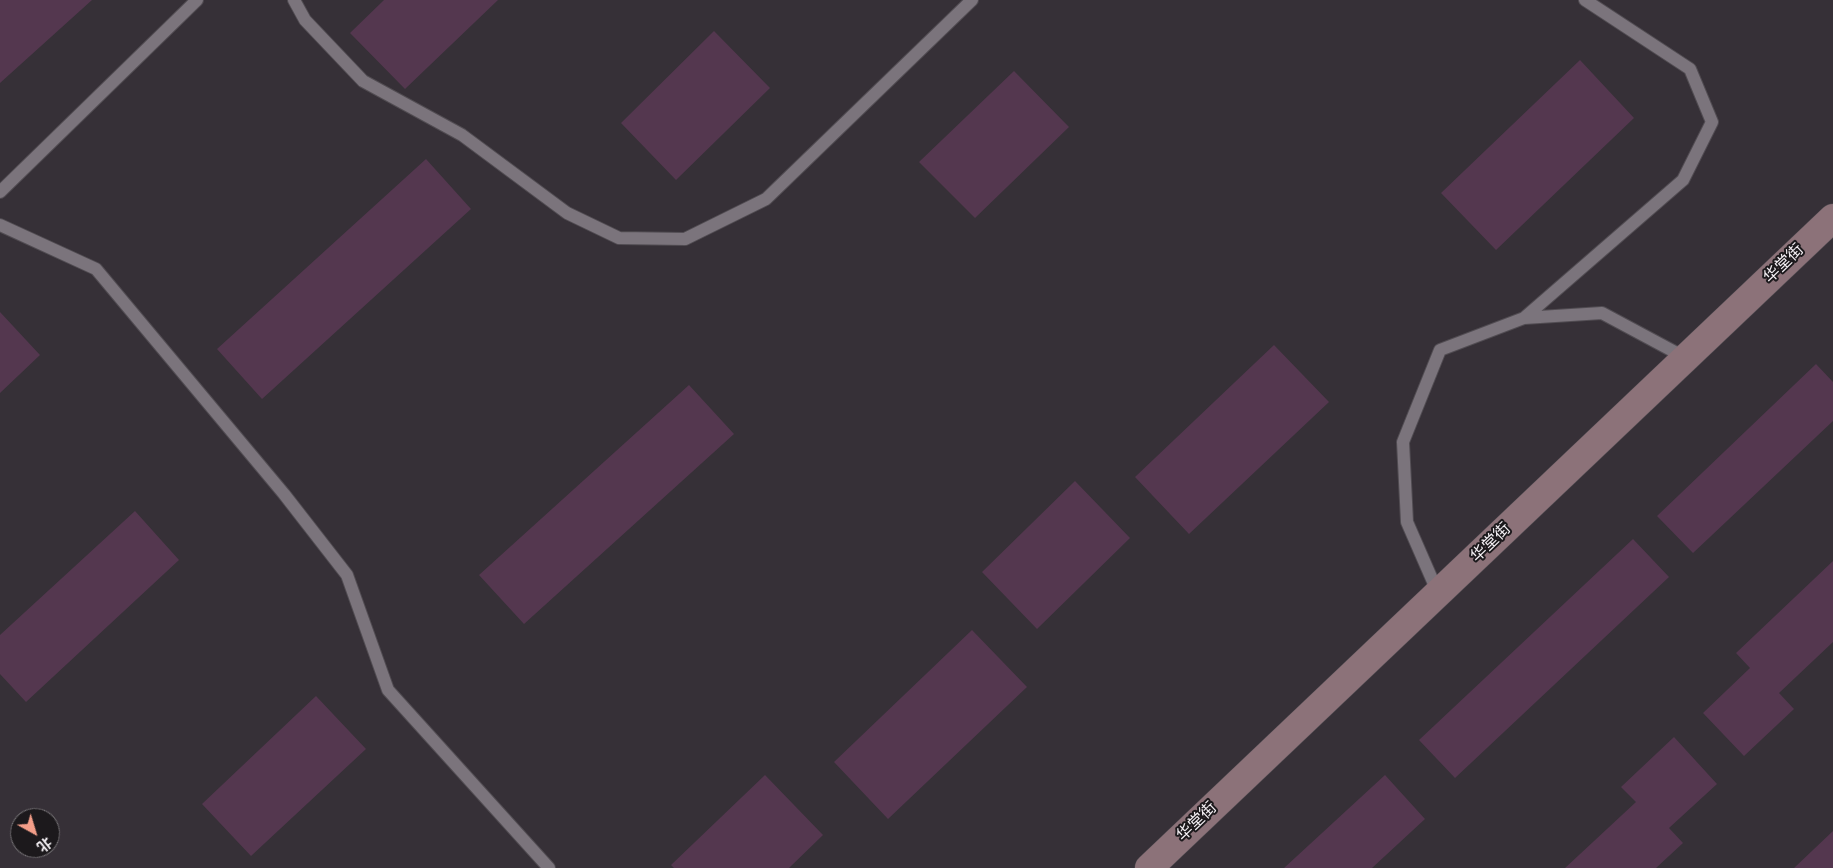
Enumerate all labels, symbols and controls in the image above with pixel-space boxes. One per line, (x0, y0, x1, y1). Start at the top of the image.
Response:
street label: 华堂街 (1760, 240, 1808, 288)
street label: 华堂街 (1467, 519, 1515, 567)
street label: 华堂街 (1173, 798, 1221, 846)
north arrow (10, 808, 60, 858)
text: 北 (34, 834, 54, 855)

